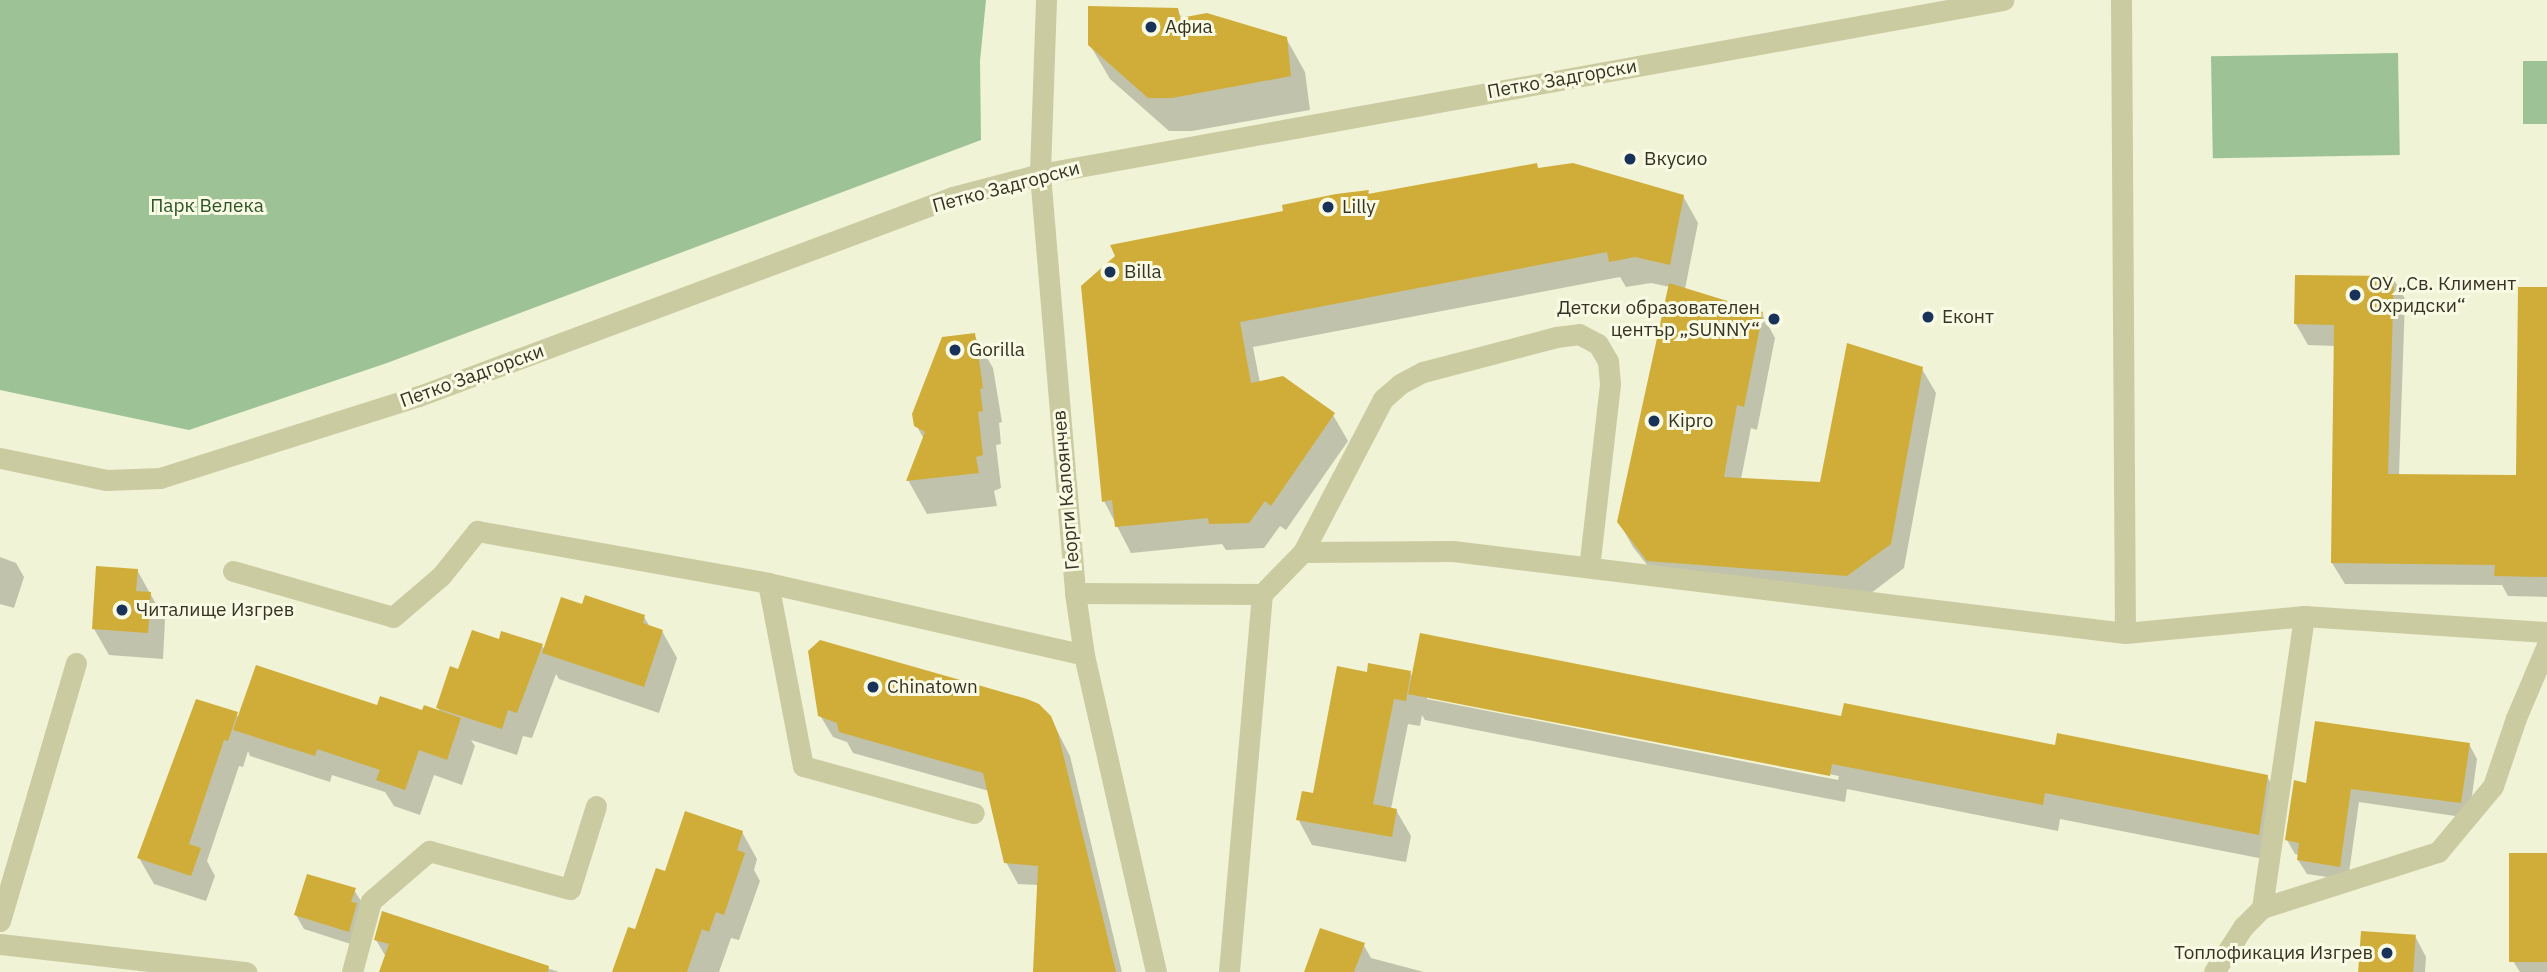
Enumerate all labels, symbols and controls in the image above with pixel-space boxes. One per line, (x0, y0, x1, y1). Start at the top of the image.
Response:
place label: Афиа (1165, 16, 1213, 38)
marker: Афиа (1143, 19, 1159, 35)
street label: Петко Задгорски (1485, 55, 1639, 103)
place label: Вкусио (1644, 148, 1707, 170)
marker: Вкусио (1622, 151, 1638, 167)
street label: Петко Задгорски (930, 156, 1082, 218)
park label: Парк Велека (150, 195, 264, 217)
place label: Lilly (1342, 196, 1376, 218)
marker: Lilly (1320, 199, 1336, 215)
place label: Billa (1124, 261, 1162, 283)
marker: Billa (1102, 264, 1118, 280)
place label: ОУ „Св. Климент Охридски“ (2369, 273, 2516, 317)
marker: ОУ „Св. Климент Охридски“ (2347, 287, 2363, 303)
place label: Детски образователен център „SUNNY“ (1557, 297, 1760, 341)
place label: Еконт (1942, 306, 1994, 328)
marker: Еконт (1920, 309, 1936, 325)
marker: Детски образователен център „SUNNY“ (1766, 311, 1782, 327)
street label: Петко Задгорски (397, 339, 547, 413)
place label: Gorilla (969, 339, 1025, 361)
marker: Gorilla (947, 342, 963, 358)
street label: Георги Калоянчев (1048, 409, 1084, 571)
place label: Kipro (1668, 410, 1713, 432)
marker: Kipro (1646, 413, 1662, 429)
place label: Читалище Изгрев (136, 599, 294, 621)
marker: Читалище Изгрев (114, 602, 130, 618)
place label: Chinatown (887, 676, 978, 698)
marker: Chinatown (865, 679, 881, 695)
place label: Топлофикация Изгрев (2174, 942, 2373, 964)
marker: Топлофикация Изгрев (2379, 945, 2395, 961)

